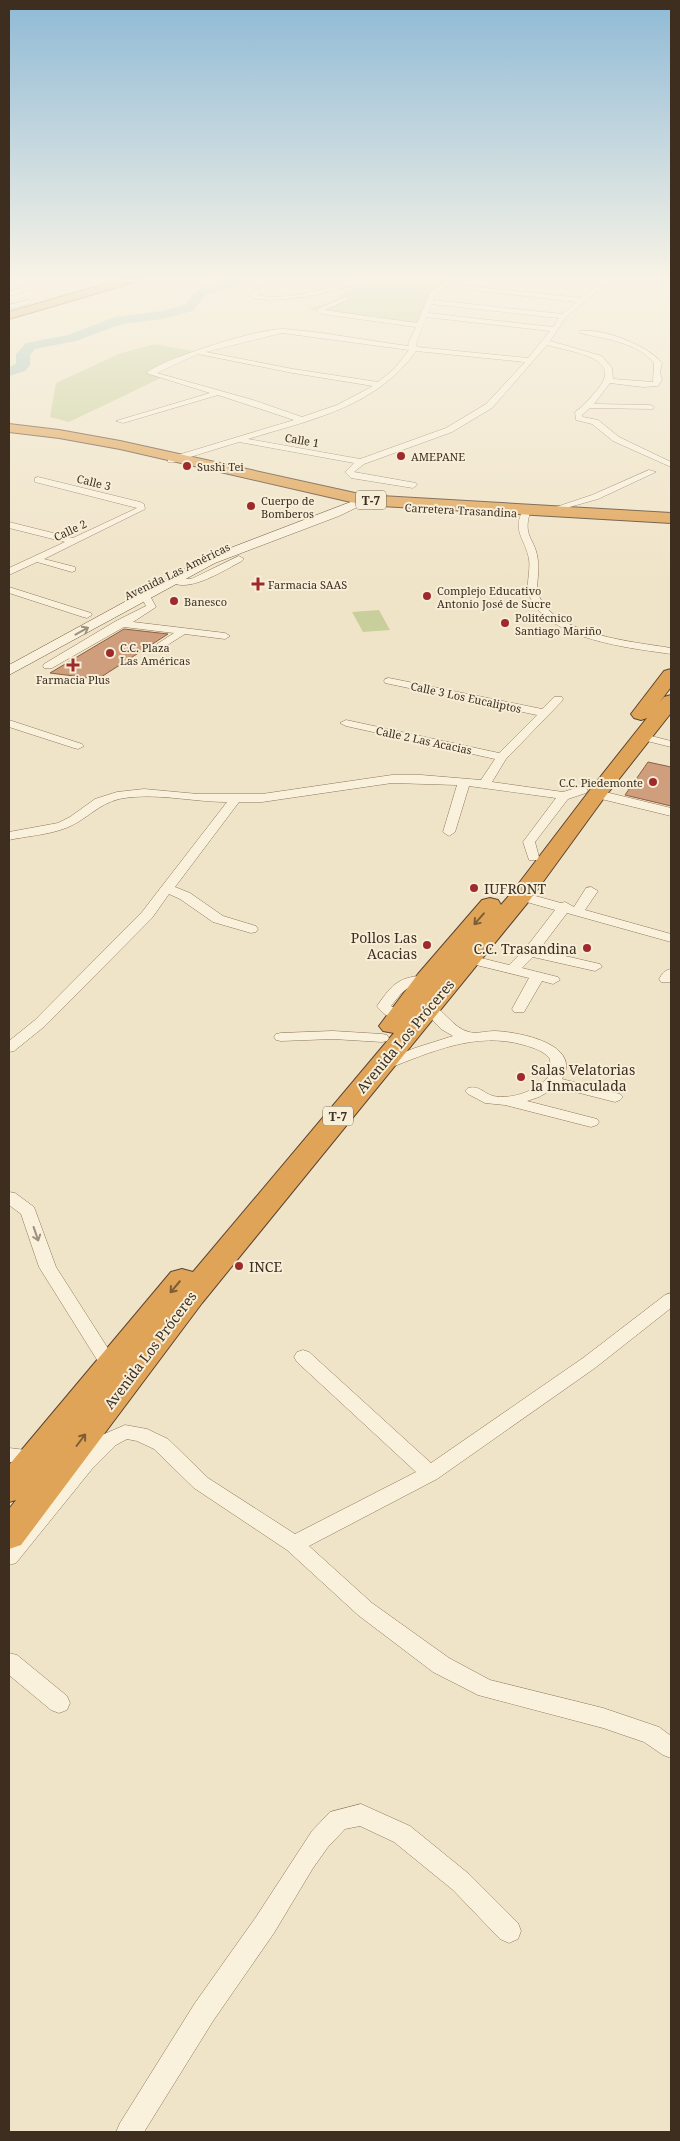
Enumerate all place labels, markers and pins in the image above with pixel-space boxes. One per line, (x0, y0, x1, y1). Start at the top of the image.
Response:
place label: AMEPANE (411, 449, 465, 464)
marker: AMEPANE (395, 450, 407, 462)
place label: Sushi Tei (197, 459, 244, 474)
marker: Sushi Tei (181, 460, 193, 472)
place label: Cuerpo de Bomberos (261, 493, 315, 521)
marker: Cuerpo de Bomberos (245, 500, 257, 512)
place label: Farmacia SAAS (268, 577, 347, 592)
marker: Farmacia SAAS (252, 578, 264, 590)
place label: Complejo Educativo Antonio José de Sucre (437, 583, 551, 611)
marker: Complejo Educativo Antonio José de Sucre (421, 590, 433, 602)
place label: Banesco (184, 594, 227, 609)
marker: Banesco (168, 595, 180, 607)
place label: Politécnico Santiago Mariño (515, 610, 602, 638)
marker: Politécnico Santiago Mariño (499, 617, 511, 629)
place label: C.C. Plaza Las Américas (120, 640, 190, 668)
marker: C.C. Plaza Las Américas (104, 647, 116, 659)
marker: Farmacia Plus (67, 659, 79, 671)
place label: Farmacia Plus (36, 672, 110, 687)
place label: C.C. Piedemonte (559, 775, 643, 790)
marker: C.C. Piedemonte (647, 776, 659, 788)
place label: IUFRONT (484, 879, 546, 898)
marker: IUFRONT (468, 882, 480, 894)
place label: Pollos Las Acacias (351, 928, 417, 963)
marker: Pollos Las Acacias (421, 939, 433, 951)
place label: C.C. Trasandina (473, 939, 577, 958)
marker: C.C. Trasandina (581, 942, 593, 954)
place label: Salas Velatorias la Inmaculada (531, 1060, 635, 1095)
marker: Salas Velatorias la Inmaculada (515, 1071, 527, 1083)
place label: INCE (249, 1257, 282, 1276)
marker: INCE (233, 1260, 245, 1272)

